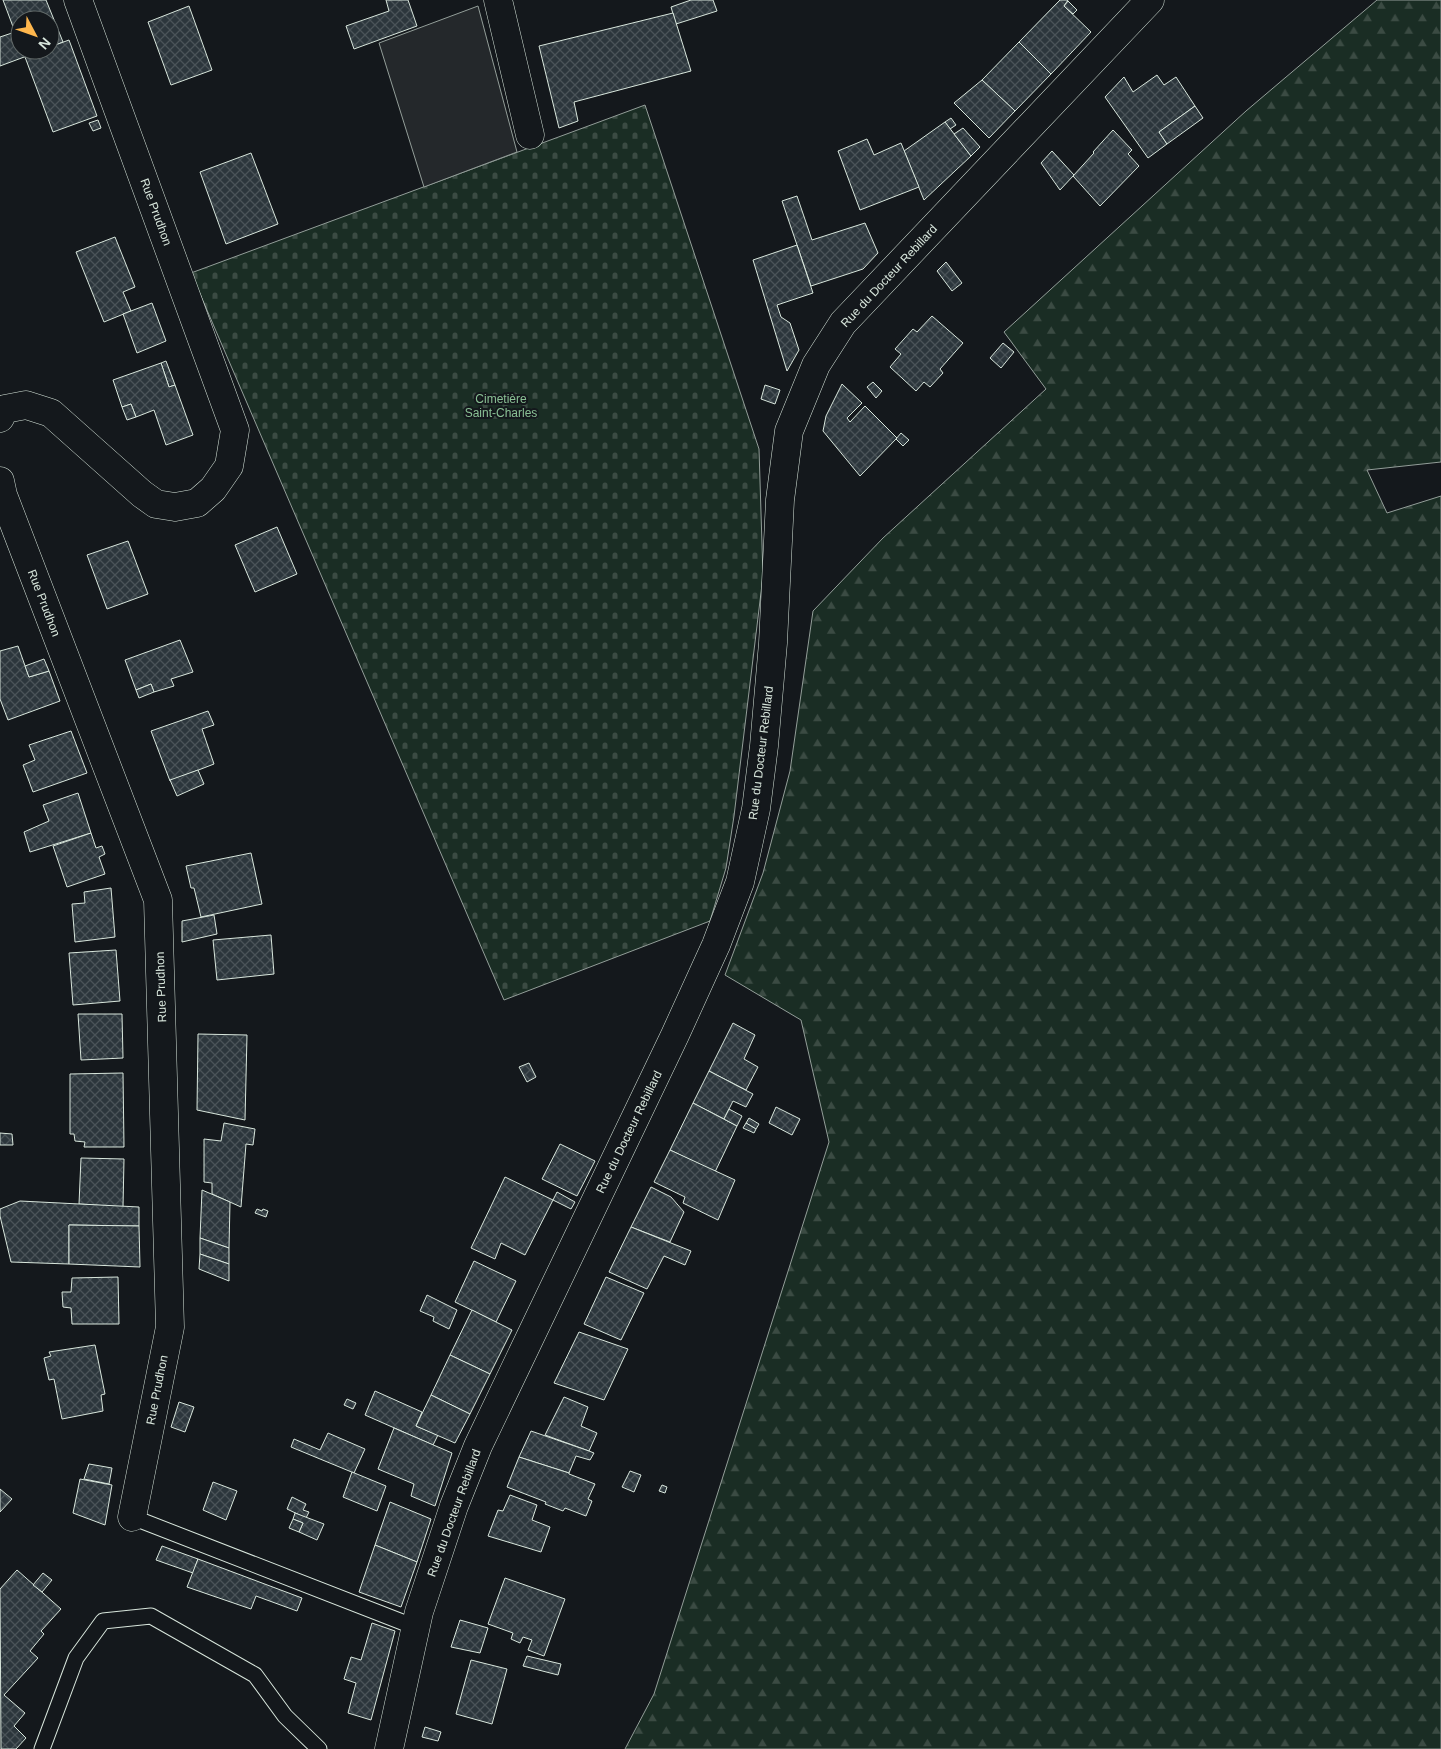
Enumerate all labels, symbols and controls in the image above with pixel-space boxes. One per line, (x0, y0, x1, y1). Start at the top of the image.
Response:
north arrow (10, 10, 60, 60)
text: N (35, 34, 54, 53)
street label: Rue Prudhon (137, 176, 175, 248)
street label: Rue du Docteur Rebillard (838, 222, 940, 330)
park label: Cimetière Saint-Charles (465, 392, 537, 420)
street label: Rue Prudhon (25, 567, 63, 639)
street label: Rue du Docteur Rebillard (746, 685, 776, 821)
street label: Rue Prudhon (153, 951, 169, 1023)
street label: Rue du Docteur Rebillard (593, 1068, 665, 1196)
street label: Rue Prudhon (143, 1354, 171, 1426)
street label: Rue du Docteur Rebillard (424, 1447, 484, 1579)

